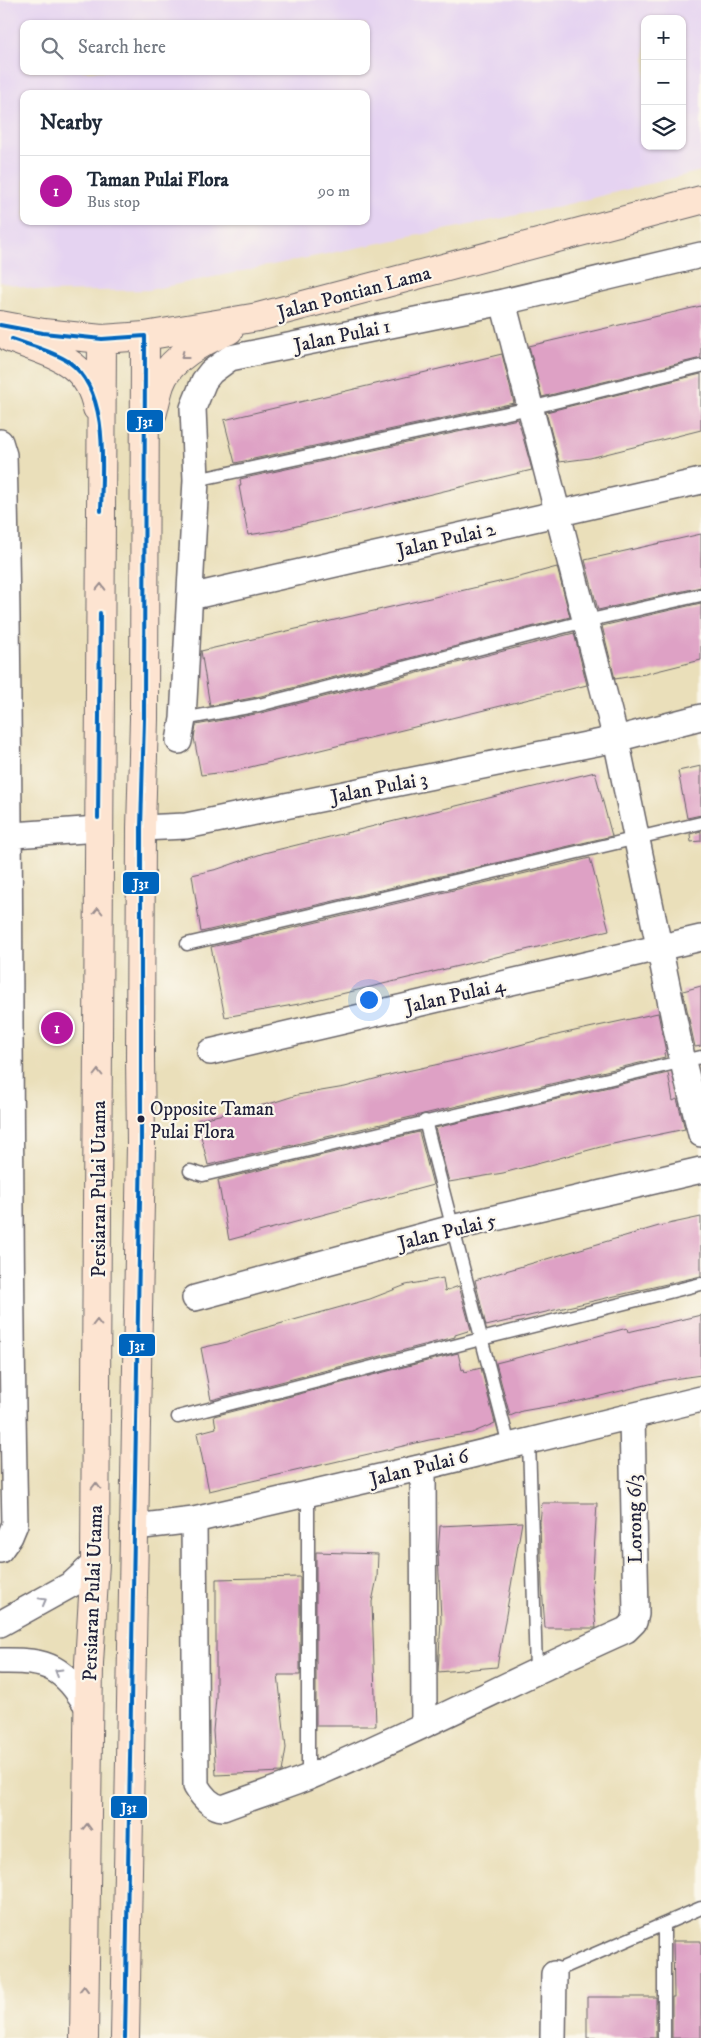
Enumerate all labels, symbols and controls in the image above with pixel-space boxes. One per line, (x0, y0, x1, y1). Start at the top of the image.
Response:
map controls (641, 15, 686, 150)
button: + (641, 15, 686, 60)
search box (20, 20, 370, 75)
icon: search (38, 34, 66, 62)
text: Search here (78, 36, 166, 59)
button: − (641, 60, 686, 105)
button: layers (641, 105, 686, 150)
text: Nearby (40, 110, 102, 136)
text: Taman Pulai Flora (87, 169, 229, 192)
text: 1 (53, 181, 59, 201)
text: 90 m (318, 181, 350, 201)
text: Bus stop (87, 192, 140, 212)
street label: Jalan Pontian Lama (273, 261, 434, 326)
street label: Jalan Pulai 1 (290, 314, 393, 359)
one-way arrow (180, 350, 190, 359)
line badge: J31 (126, 409, 164, 433)
text: J31 (135, 413, 153, 431)
street label: Jalan Pulai 2 (393, 517, 498, 564)
one-way arrow (96, 583, 106, 591)
street label: Jalan Pulai 3 (327, 767, 430, 810)
line badge: J31 (122, 871, 160, 895)
text: J31 (131, 875, 149, 893)
one-way arrow (93, 906, 103, 914)
street label: Jalan Pulai 4 (401, 973, 508, 1021)
your location (356, 987, 382, 1013)
pin: 1 (41, 1009, 73, 1047)
one-way arrow (93, 1069, 103, 1076)
place label: Opposite Taman Pulai Flora (150, 1098, 274, 1144)
street label: Persiaran Pulai Utama (87, 1100, 112, 1277)
marker: Opposite Taman Pulai Flora (136, 1114, 146, 1124)
street label: Jalan Pulai 5 (394, 1208, 499, 1257)
one-way arrow (92, 1319, 102, 1326)
line badge: J31 (118, 1333, 156, 1357)
text: J31 (127, 1337, 145, 1355)
street label: Jalan Pulai 6 (365, 1444, 472, 1493)
street label: Lorong 6/3 (622, 1474, 649, 1564)
one-way arrow (91, 1481, 101, 1489)
street label: Persiaran Pulai Utama (78, 1504, 109, 1682)
one-way arrow (37, 1597, 46, 1607)
one-way arrow (55, 1669, 64, 1679)
line badge: J31 (110, 1795, 148, 1819)
text: J31 (119, 1799, 137, 1817)
one-way arrow (82, 1823, 92, 1830)
one-way arrow (79, 1985, 90, 1993)

